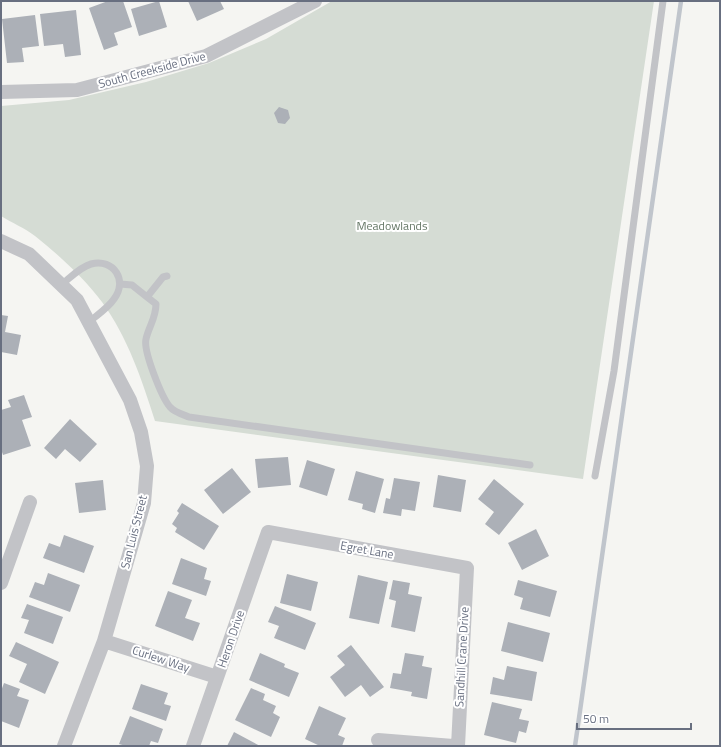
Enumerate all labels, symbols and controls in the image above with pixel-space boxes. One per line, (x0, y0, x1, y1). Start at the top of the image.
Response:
street label: South Creekside Drive (96, 46, 208, 93)
park label: Meadowlands (356, 216, 428, 235)
street label: San Luis Street (115, 492, 152, 571)
street label: Egret Lane (339, 535, 395, 564)
street label: Sandhill Crane Drive (449, 606, 474, 708)
street label: Heron Drive (212, 607, 249, 670)
street label: Curlew Way (130, 640, 193, 677)
scale bar (577, 705, 691, 731)
text: 50 m (583, 709, 609, 728)

